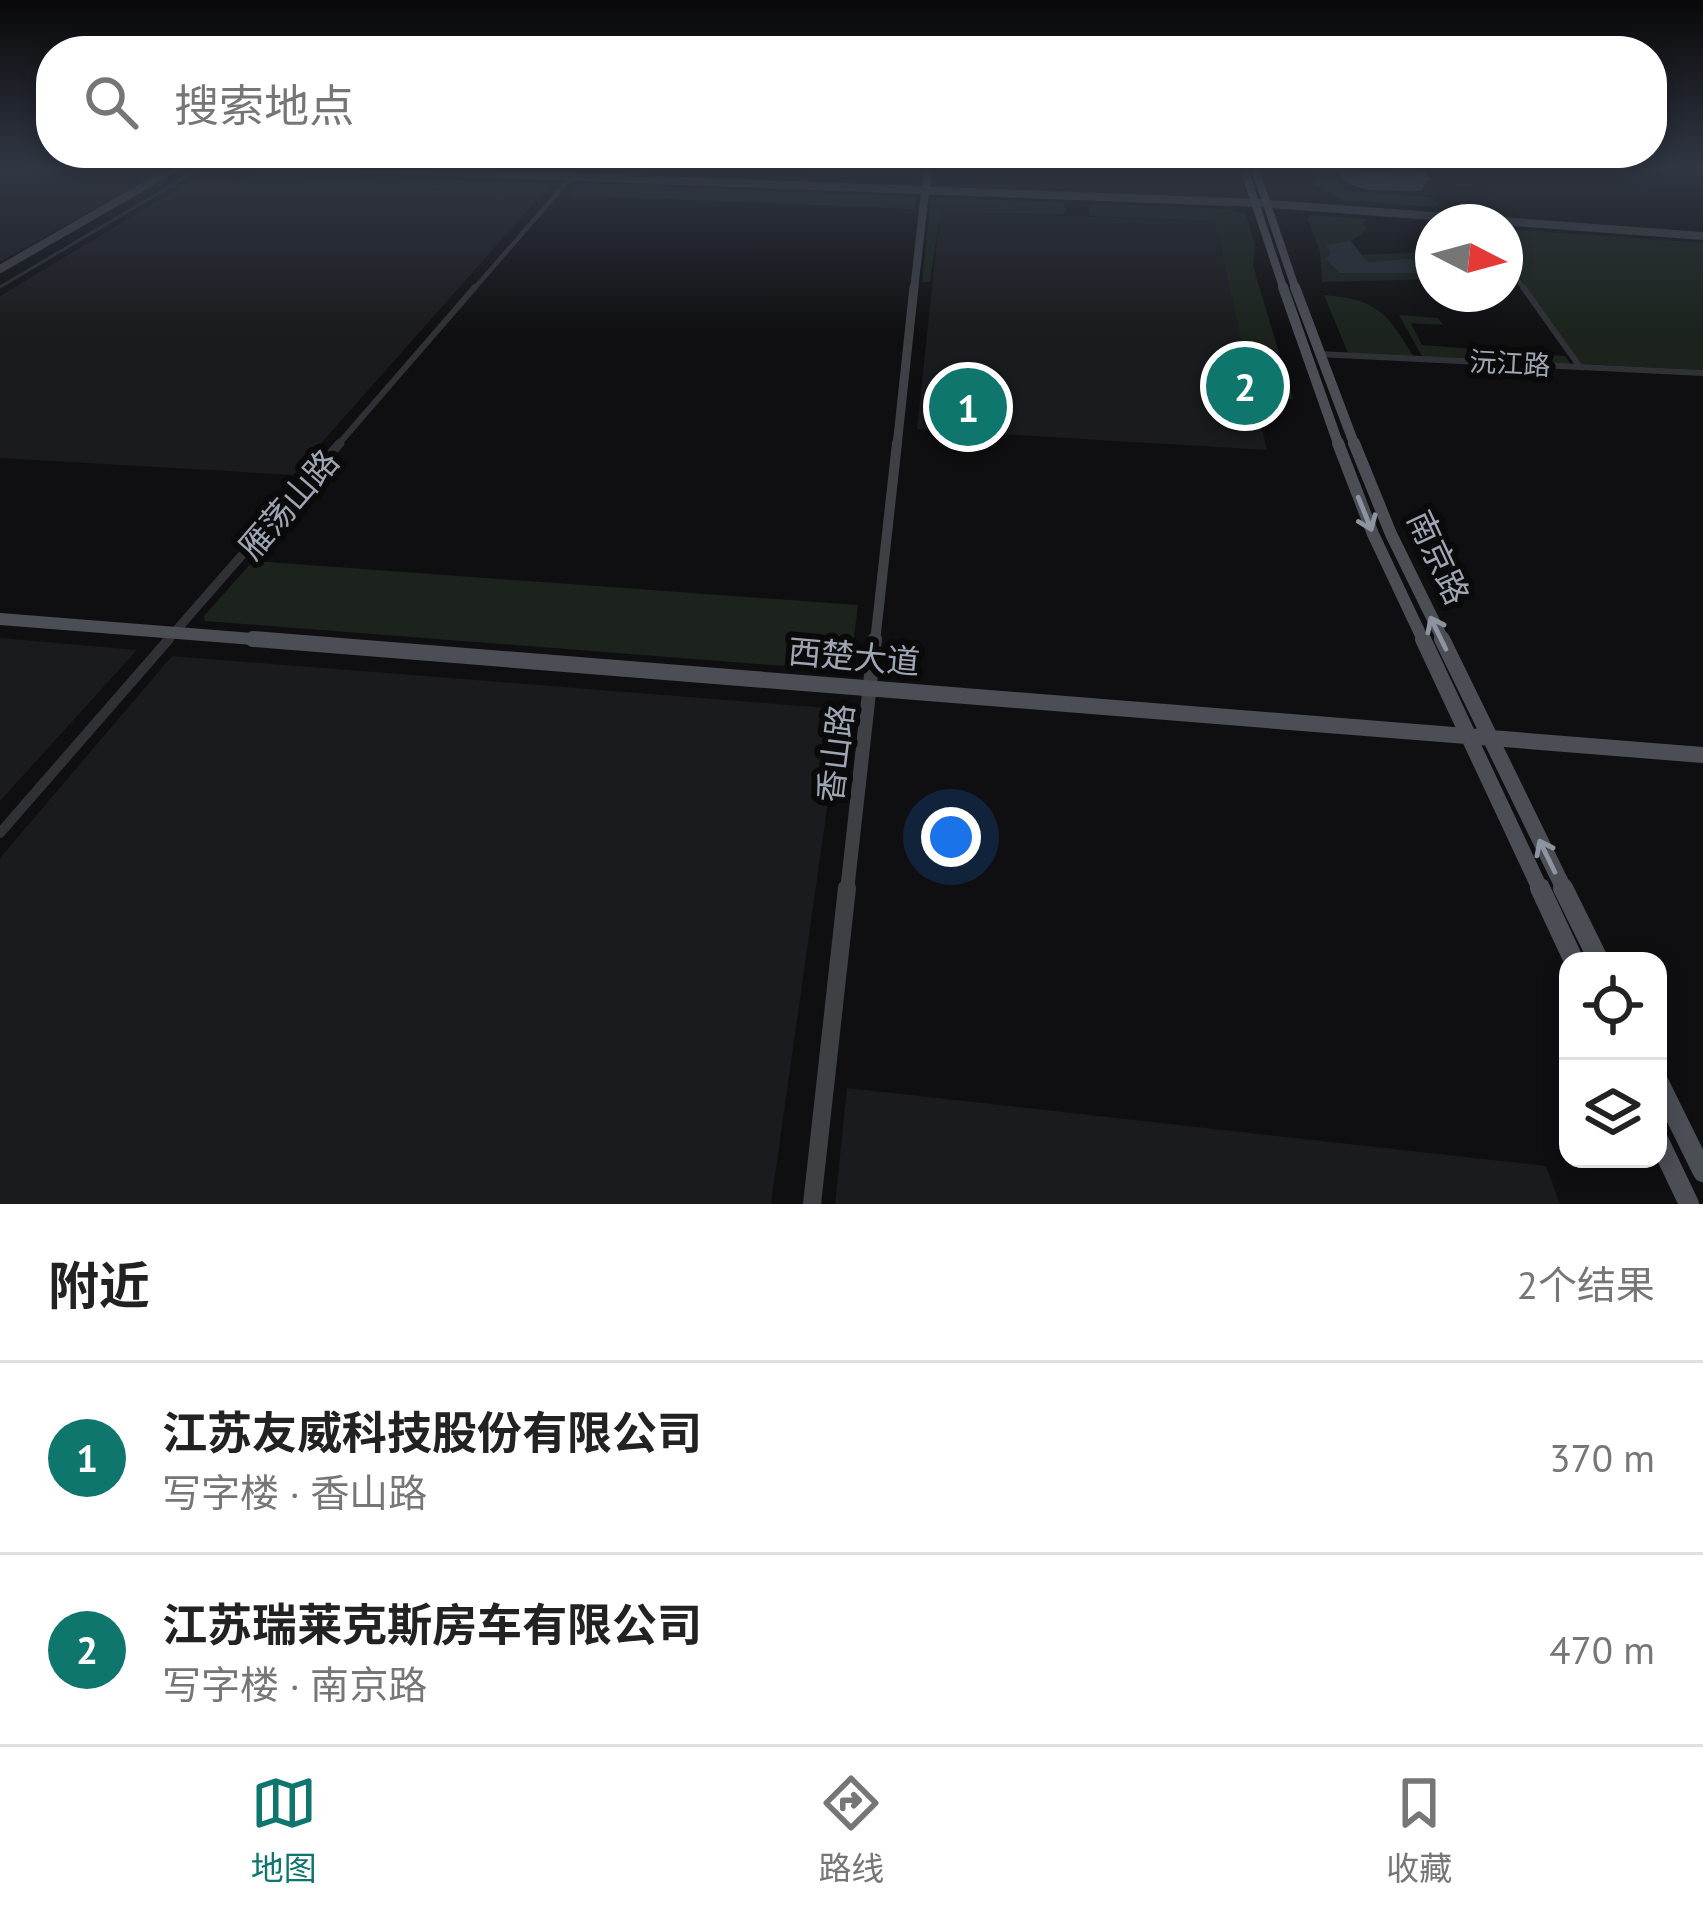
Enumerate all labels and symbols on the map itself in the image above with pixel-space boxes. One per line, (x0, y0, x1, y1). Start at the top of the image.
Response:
north arrow (1415, 204, 1523, 312)
pin: 2 (1206, 341, 1284, 431)
street label: 沅江路 (1469, 344, 1551, 382)
pin: 1 (929, 362, 1007, 452)
street label: 雁荡山路 (228, 440, 348, 568)
one-way arrow (1356, 495, 1377, 532)
street label: 南京路 (1399, 503, 1479, 611)
one-way arrow (1426, 616, 1448, 652)
street label: 西楚大道 (786, 629, 922, 683)
street label: 香山路 (808, 701, 862, 805)
your location (921, 807, 981, 867)
one-way arrow (1534, 839, 1557, 874)

